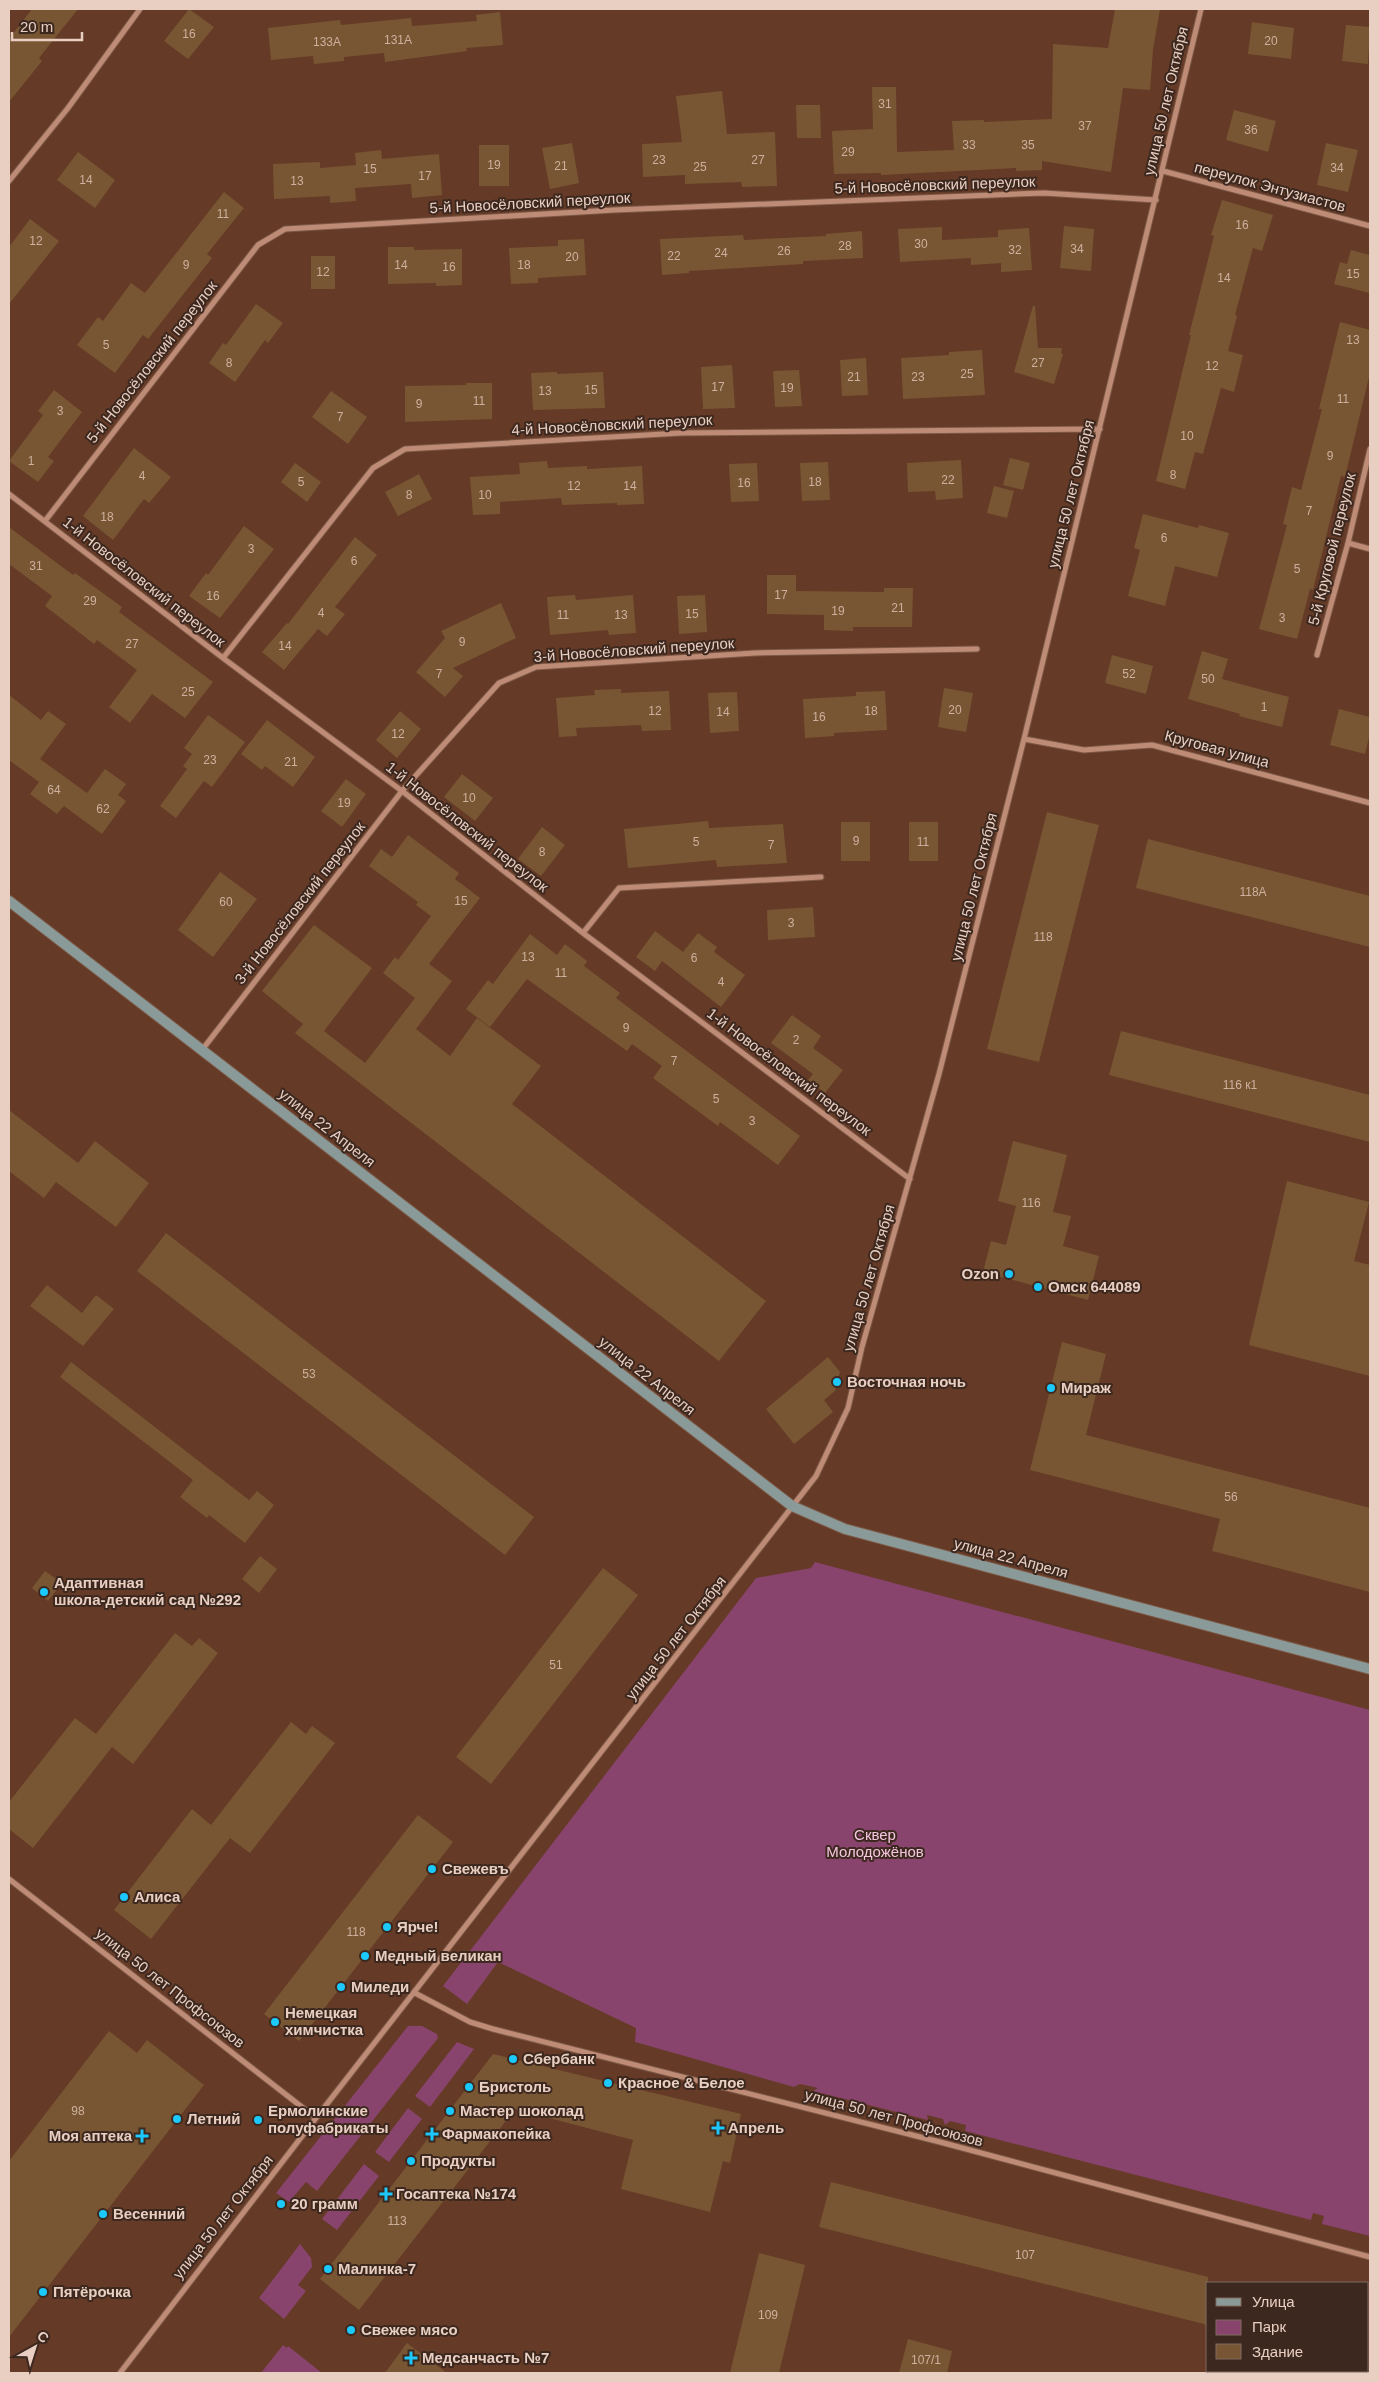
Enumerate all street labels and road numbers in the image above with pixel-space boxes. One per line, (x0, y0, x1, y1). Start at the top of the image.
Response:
street label: улица 50 лет Октября (1140, 25, 1191, 177)
street label: переулок Энтузиастов (1193, 158, 1348, 215)
street label: 5-й Новосёловский переулок (834, 172, 1036, 197)
street label: 5-й Новосёловский переулок (429, 189, 631, 216)
street label: 5-й Новосёловский переулок (83, 277, 220, 446)
street label: 4-й Новосёловский переулок (511, 411, 713, 438)
street label: улица 50 лет Октября (1044, 418, 1097, 570)
street label: 5-й Круговой переулок (1304, 471, 1359, 627)
street label: 1-й Новосёловский переулок (60, 513, 229, 650)
street label: 3-й Новосёловский переулок (533, 634, 735, 665)
street label: Круговая улица (1163, 726, 1272, 771)
street label: 1-й Новосёловский переулок (383, 758, 552, 895)
street label: улица 50 лет Октября (947, 811, 1000, 963)
street label: 3-й Новосёловский переулок (231, 818, 368, 987)
street label: 1-й Новосёловский переулок (704, 1004, 875, 1139)
street label: улица 22 Апреля (276, 1085, 379, 1170)
street label: улица 50 лет Октября (839, 1202, 898, 1353)
street label: улица 22 Апреля (596, 1333, 699, 1418)
street label: улица 22 Апреля (952, 1534, 1070, 1581)
street label: улица 50 лет Октября (622, 1573, 729, 1703)
street label: улица 50 лет Профсоюзов (93, 1924, 248, 2051)
street label: улица 50 лет Профсоюзов (803, 2085, 985, 2150)
street label: улица 50 лет Октября (169, 2152, 276, 2282)

